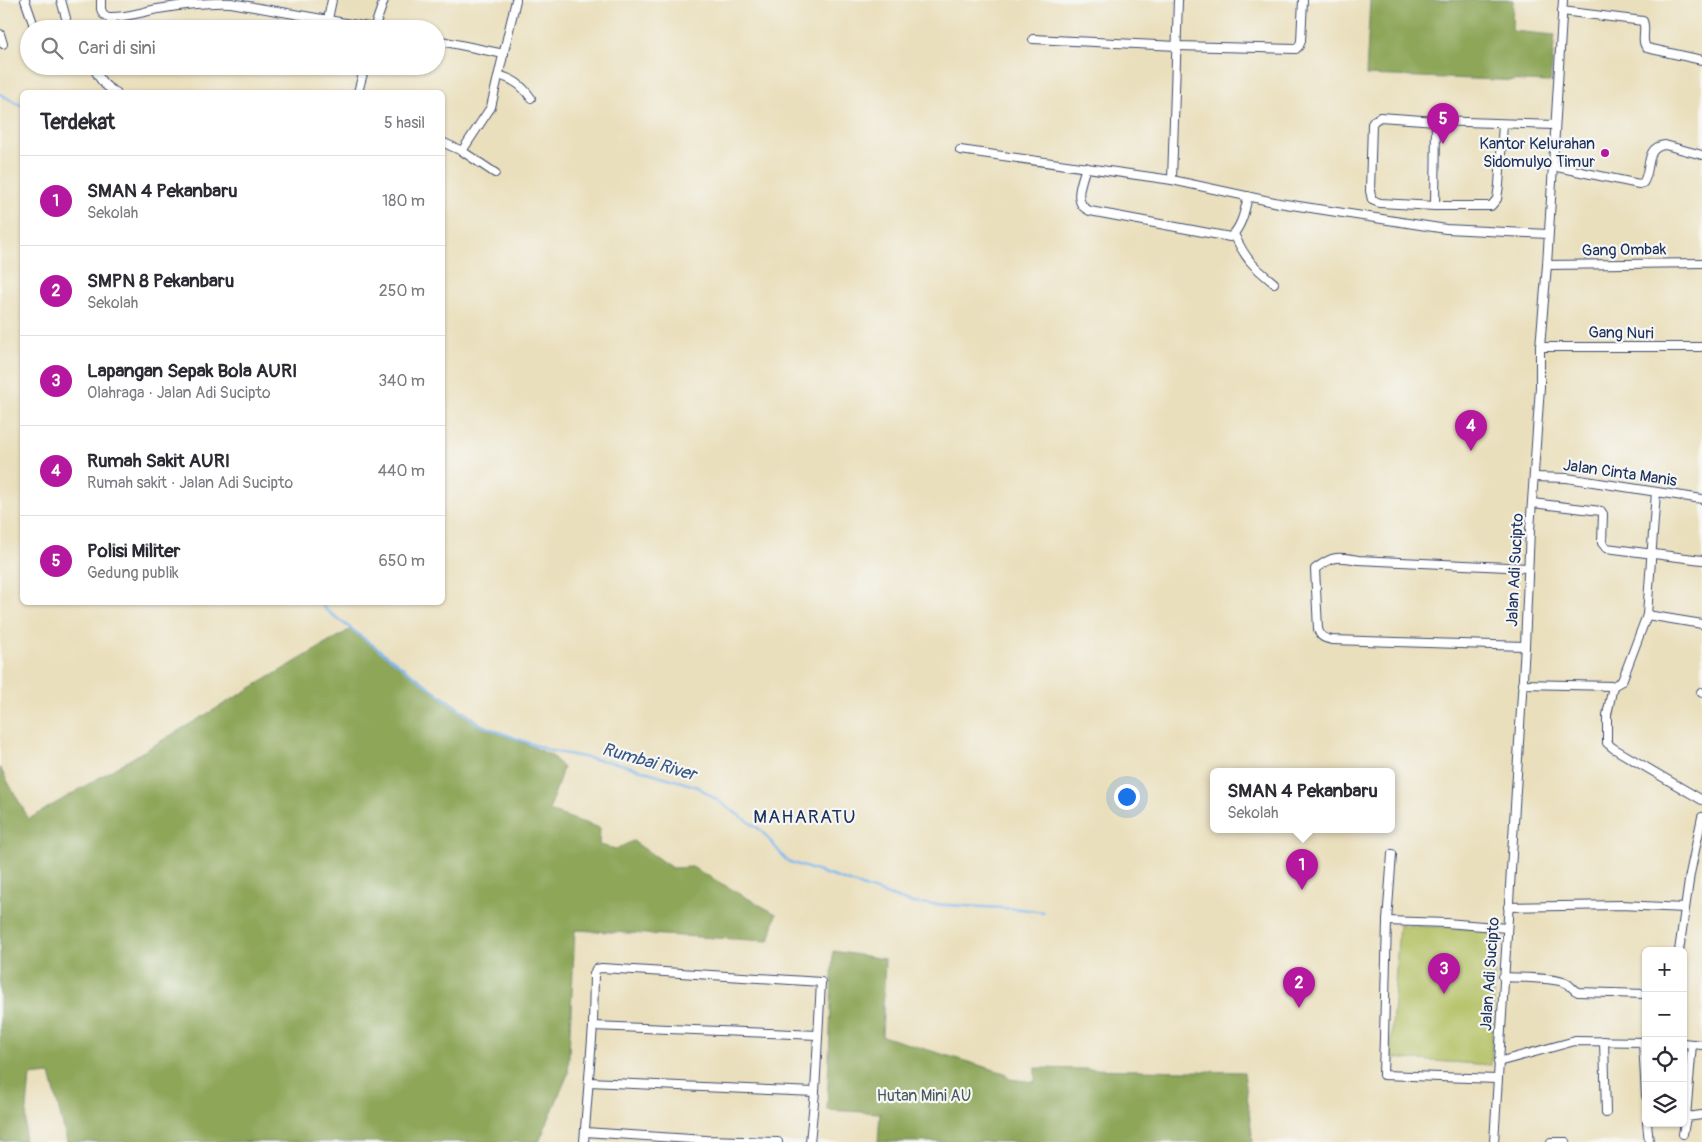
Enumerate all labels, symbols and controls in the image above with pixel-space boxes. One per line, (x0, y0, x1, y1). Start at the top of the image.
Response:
search box (20, 20, 445, 75)
icon: search (38, 34, 66, 62)
text: Cari di sini (78, 36, 155, 60)
pin: 5 (1427, 103, 1459, 144)
text: Terdekat (40, 109, 115, 136)
text: 5 hasil (384, 113, 425, 133)
place label: Kantor Kelurahan Sidomulyo Timur (1479, 134, 1595, 172)
marker: Kantor Kelurahan Sidomulyo Timur (1599, 147, 1611, 159)
text: SMAN 4 Pekanbaru (87, 179, 238, 203)
text: 1 (53, 191, 59, 211)
text: 180 m (382, 191, 425, 211)
text: Sekolah (87, 203, 138, 223)
street label: Gang Ombak (1582, 239, 1667, 261)
text: SMPN 8 Pekanbaru (87, 269, 234, 293)
text: 2 (52, 281, 60, 301)
text: 250 m (379, 281, 425, 301)
text: Sekolah (87, 293, 138, 313)
street label: Gang Nuri (1588, 322, 1654, 344)
text: Lapangan Sepak Bola AURI (87, 359, 297, 383)
text: 3 (52, 371, 60, 391)
text: 340 m (378, 371, 425, 391)
text: Olahraga · Jalan Adi Sucipto (87, 383, 271, 403)
pin: 4 (1455, 410, 1487, 451)
text: Rumah Sakit AURI (87, 449, 230, 473)
street label: Jalan Cinta Manis (1562, 455, 1678, 491)
text: 4 (51, 461, 61, 481)
text: 440 m (378, 461, 425, 481)
text: Rumah sakit · Jalan Adi Sucipto (87, 473, 293, 493)
street label: Jalan Adi Sucipto (1502, 512, 1528, 627)
text: Polisi Militer (87, 539, 180, 563)
text: 5 (52, 551, 60, 571)
text: 650 m (378, 551, 425, 571)
text: Gedung publik (87, 563, 179, 583)
water label: Rumbai River (599, 738, 701, 787)
popup (1210, 768, 1395, 833)
text: SMAN 4 Pekanbaru (1227, 779, 1378, 803)
your location (1114, 784, 1140, 810)
text: Sekolah (1227, 803, 1278, 823)
district label: MAHARATU (753, 805, 857, 829)
pin: 1 (1286, 849, 1318, 890)
street label: Jalan Adi Sucipto (1476, 916, 1504, 1032)
map controls (1642, 947, 1687, 1127)
button: + (1642, 947, 1687, 992)
pin: 3 (1428, 953, 1460, 994)
pin: 2 (1283, 967, 1315, 1008)
button: − (1642, 992, 1687, 1037)
button: locate (1642, 1037, 1687, 1082)
button: layers (1642, 1082, 1687, 1127)
park label: Hutan Mini AU (877, 1086, 971, 1106)

